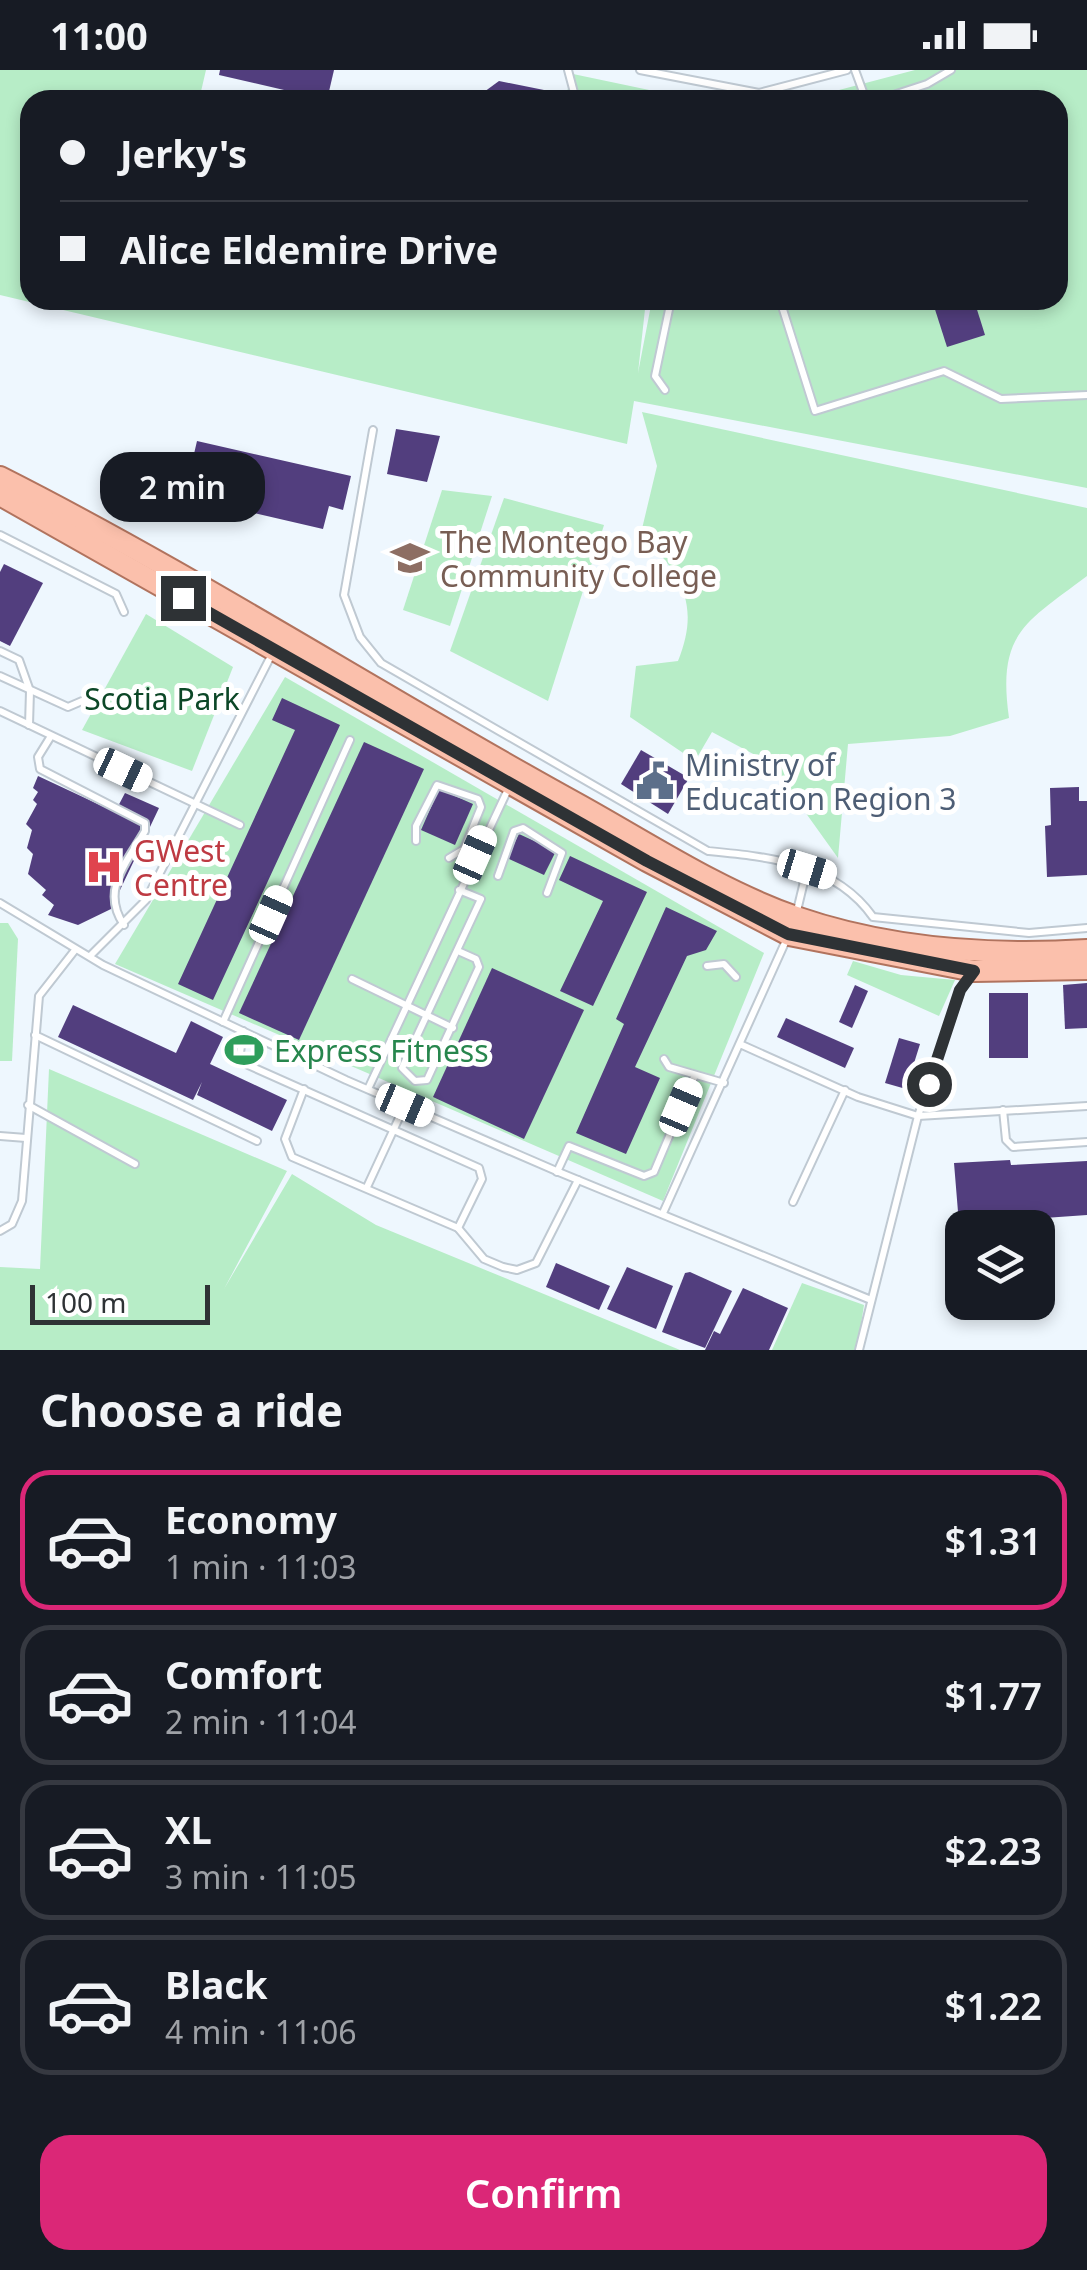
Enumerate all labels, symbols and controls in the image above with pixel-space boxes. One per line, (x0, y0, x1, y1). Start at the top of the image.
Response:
text: 11:00 (50, 9, 148, 61)
text: Jerky's (120, 127, 247, 179)
text: Alice Eldemire Drive (120, 223, 498, 275)
callout: 2 min (100, 453, 266, 523)
text: 2 min (139, 465, 226, 508)
place label: The Montego Bay Community College (440, 521, 717, 596)
school or university icon: The Montego Bay Community College (389, 537, 431, 579)
route end (161, 576, 206, 621)
park label: Scotia Park (84, 678, 240, 719)
car (89, 744, 157, 796)
place label: Ministry of Education Region 3 (685, 744, 956, 819)
public building icon: Ministry of Education Region 3 (634, 760, 676, 802)
car (449, 821, 501, 889)
place label: GWest Centre (134, 830, 228, 905)
hospital icon: GWest Centre (83, 846, 125, 888)
car (774, 846, 840, 892)
car (245, 881, 297, 949)
sports icon: Express Fitness (223, 1029, 265, 1071)
place label: Express Fitness (274, 1030, 489, 1071)
route start (907, 1062, 952, 1107)
car (655, 1074, 707, 1140)
car (372, 1079, 438, 1131)
map controls (945, 1210, 1055, 1320)
button: layers (945, 1210, 1055, 1320)
scale bar (30, 1280, 210, 1324)
text: 100 m (45, 1283, 127, 1321)
text: Choose a ride (40, 1379, 343, 1440)
text: Economy (165, 1493, 337, 1545)
icon: car (45, 1495, 135, 1585)
text: $1.31 (945, 1514, 1042, 1566)
text: 1 min · 11:03 (165, 1545, 357, 1588)
text: Comfort (165, 1648, 322, 1700)
icon: car (45, 1650, 135, 1740)
text: $1.77 (945, 1669, 1042, 1721)
text: 2 min · 11:04 (165, 1700, 357, 1743)
text: XL (165, 1803, 212, 1855)
icon: car (45, 1805, 135, 1895)
text: $2.23 (945, 1824, 1042, 1876)
text: 3 min · 11:05 (165, 1855, 357, 1898)
text: Black (165, 1958, 268, 2010)
icon: car (45, 1960, 135, 2050)
text: $1.22 (945, 1979, 1042, 2031)
text: 4 min · 11:06 (165, 2010, 357, 2053)
button: Confirm (40, 2135, 1047, 2250)

